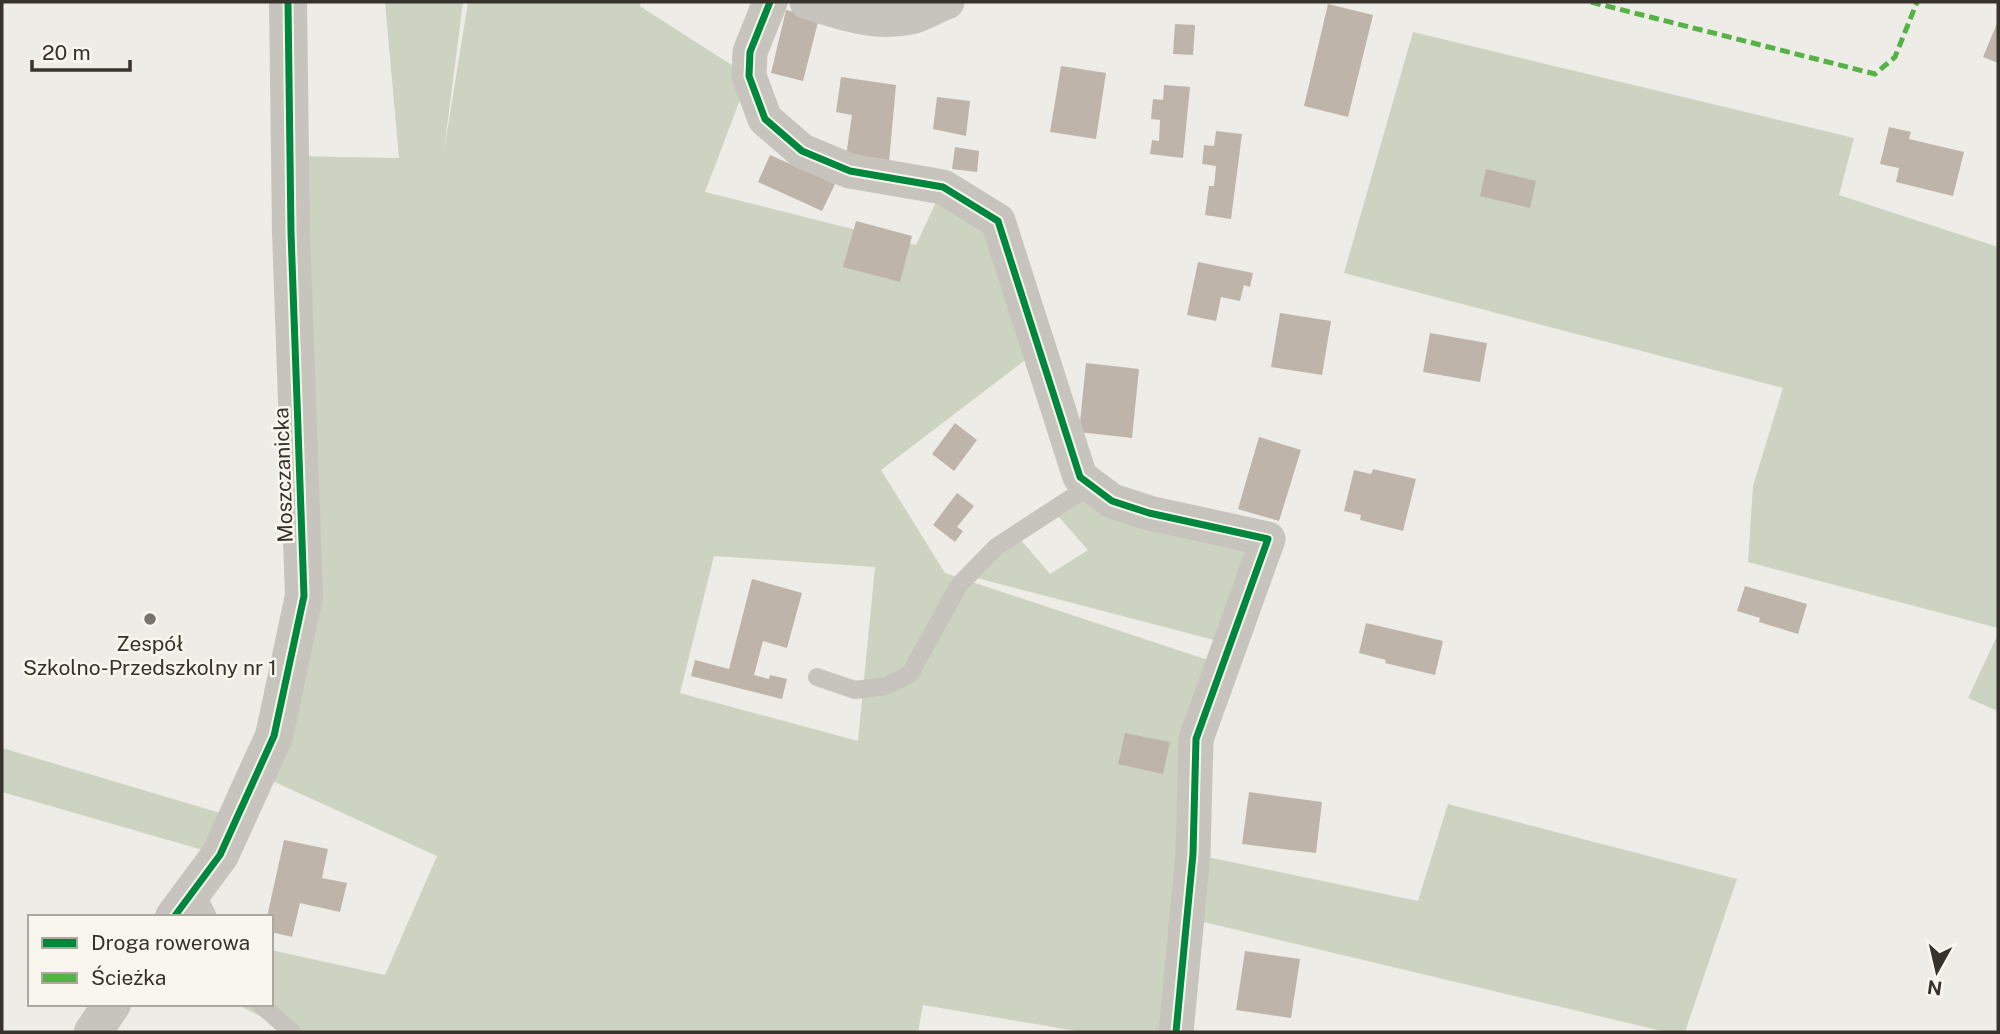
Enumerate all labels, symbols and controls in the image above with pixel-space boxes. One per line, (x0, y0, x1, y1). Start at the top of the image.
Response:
scale bar (32, 28, 130, 72)
text: 20 m (42, 40, 91, 65)
street label: Moszczanicka (268, 407, 298, 543)
marker: Zespół Szkolno-Przedszkolny nr 1 (142, 611, 158, 627)
place label: Zespół Szkolno-Przedszkolny nr 1 (23, 631, 277, 680)
legend (28, 915, 273, 1006)
text: Droga rowerowa (91, 930, 250, 955)
north arrow (1902, 936, 1972, 1006)
text: Ścieżka (91, 965, 166, 990)
text: N (1926, 976, 1944, 1000)

